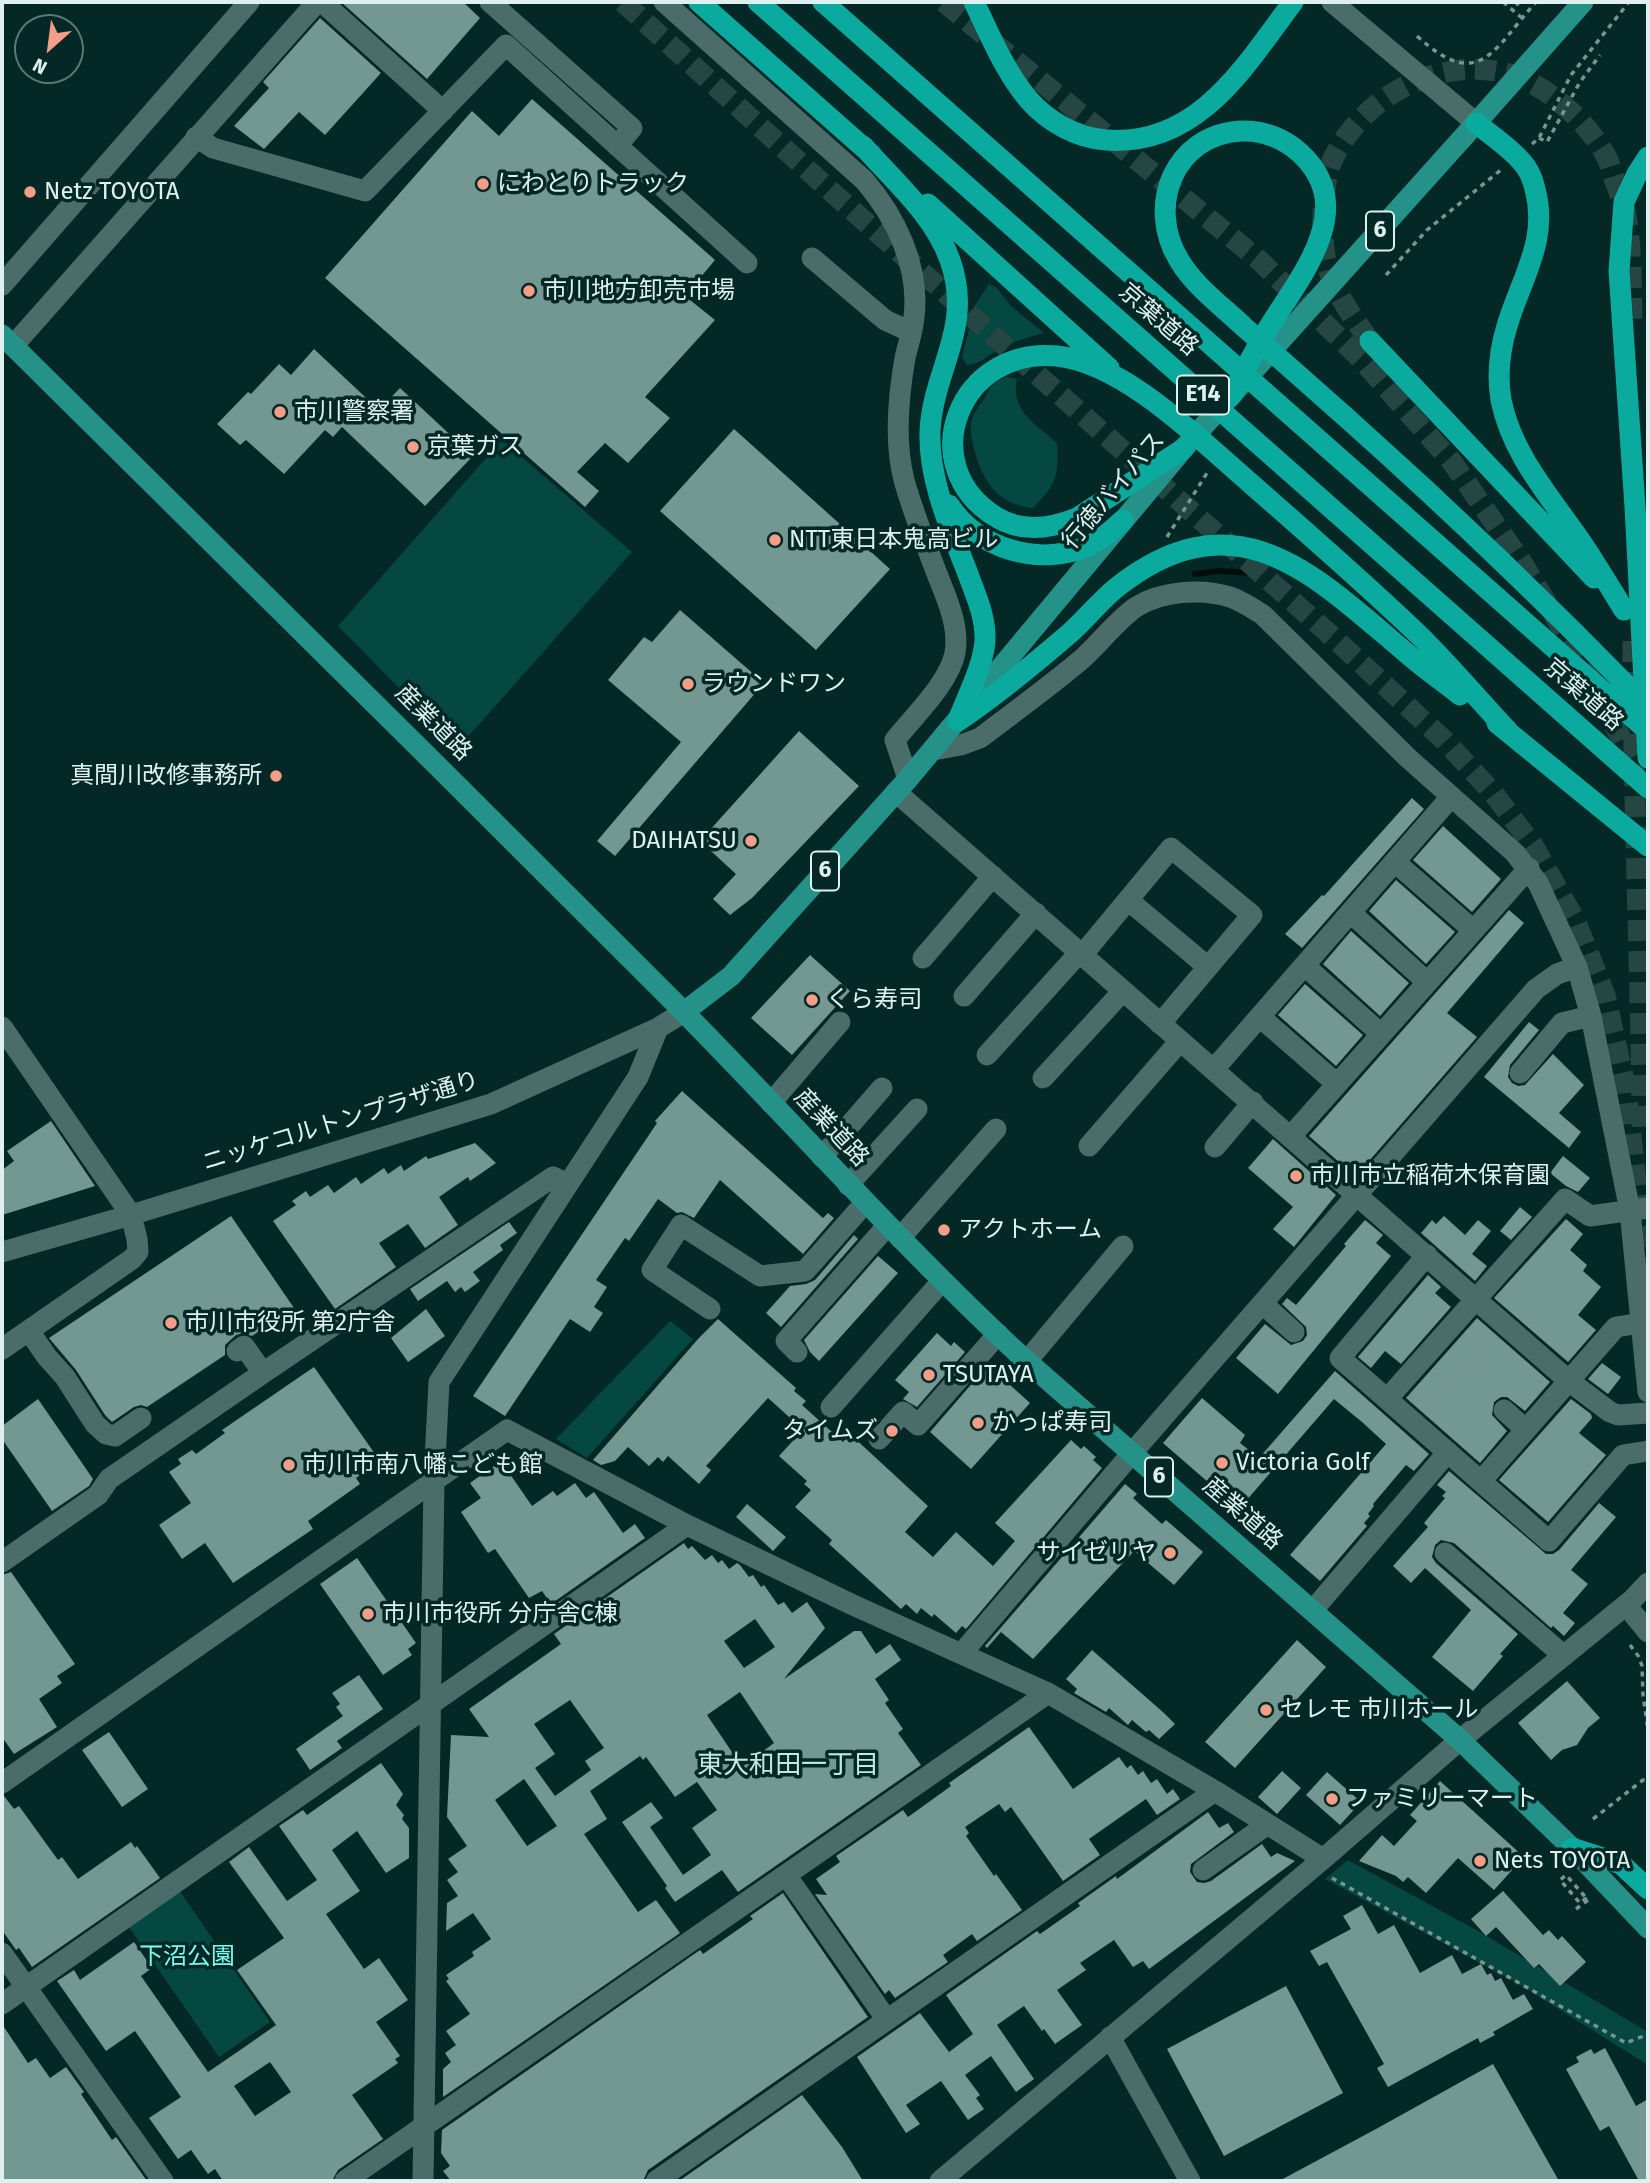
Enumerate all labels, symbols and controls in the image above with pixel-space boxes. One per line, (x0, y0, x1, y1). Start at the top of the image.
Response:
north arrow (14, 14, 84, 84)
text: N (29, 53, 51, 79)
place label: にわとりトラック (497, 170, 689, 198)
marker: にわとりトラック (475, 176, 491, 192)
place label: Netz TOYOTA (44, 178, 180, 206)
marker: Netz TOYOTA (22, 184, 38, 200)
road number: 6 (1366, 212, 1394, 250)
place label: 市川地方卸売市場 (543, 277, 735, 305)
street label: 京葉道路 (1112, 278, 1204, 362)
marker: 市川地方卸売市場 (521, 283, 537, 299)
road number: E14 (1177, 376, 1229, 414)
place label: 市川警察署 (294, 398, 414, 426)
marker: 市川警察署 (272, 404, 288, 420)
street label: 行徳バイパス (1057, 427, 1171, 555)
place label: 京葉ガス (427, 433, 523, 461)
marker: 京葉ガス (405, 439, 421, 455)
place label: NTT東日本鬼高ビル (789, 526, 998, 554)
marker: NTT東日本鬼高ビル (767, 532, 783, 548)
street label: 京葉道路 (1537, 653, 1629, 737)
place label: ラウンドワン (702, 670, 846, 698)
marker: ラウンドワン (680, 676, 696, 692)
street label: 産業道路 (389, 679, 477, 767)
place label: 真間川改修事務所 (70, 762, 262, 790)
marker: 真間川改修事務所 (268, 768, 284, 784)
place label: DAIHATSU (631, 827, 737, 855)
marker: DAIHATSU (743, 833, 759, 849)
road number: 6 (811, 852, 839, 890)
place label: くら寿司 (826, 986, 922, 1014)
marker: くら寿司 (804, 992, 820, 1008)
street label: ニッケコルトンプラザ通り (199, 1066, 483, 1178)
street label: 産業道路 (788, 1083, 874, 1173)
place label: 市川市立稲荷木保育園 (1310, 1162, 1550, 1190)
marker: 市川市立稲荷木保育園 (1288, 1168, 1304, 1184)
place label: アクトホーム (958, 1216, 1102, 1244)
marker: アクトホーム (936, 1222, 952, 1238)
place label: 市川市役所 第2庁舎 (185, 1309, 395, 1337)
marker: 市川市役所 第2庁舎 (163, 1315, 179, 1331)
place label: TSUTAYA (943, 1361, 1033, 1389)
marker: TSUTAYA (921, 1367, 937, 1383)
place label: かっぱ寿司 (992, 1409, 1112, 1437)
marker: かっぱ寿司 (970, 1415, 986, 1431)
place label: タイムズ (782, 1417, 878, 1445)
marker: タイムズ (884, 1423, 900, 1439)
place label: Victoria Golf (1236, 1449, 1370, 1477)
place label: 市川市南八幡こども館 (303, 1451, 543, 1479)
marker: Victoria Golf (1214, 1455, 1230, 1471)
marker: 市川市南八幡こども館 (281, 1457, 297, 1473)
road number: 6 (1145, 1458, 1173, 1496)
street label: 産業道路 (1196, 1472, 1288, 1556)
place label: サイゼリヤ (1036, 1539, 1156, 1567)
marker: サイゼリヤ (1162, 1545, 1178, 1561)
place label: 市川市役所 分庁舎C棟 (382, 1600, 618, 1628)
marker: 市川市役所 分庁舎C棟 (360, 1606, 376, 1622)
place label: セレモ 市川ホール (1280, 1696, 1478, 1724)
marker: セレモ 市川ホール (1258, 1702, 1274, 1718)
district label: 東大和田一丁目 (697, 1750, 879, 1782)
place label: ファミリーマート (1346, 1785, 1538, 1813)
marker: ファミリーマート (1324, 1791, 1340, 1807)
place label: Nets TOYOTA (1494, 1847, 1630, 1875)
marker: Nets TOYOTA (1472, 1853, 1488, 1869)
park label: 下沼公園 (139, 1943, 235, 1971)

